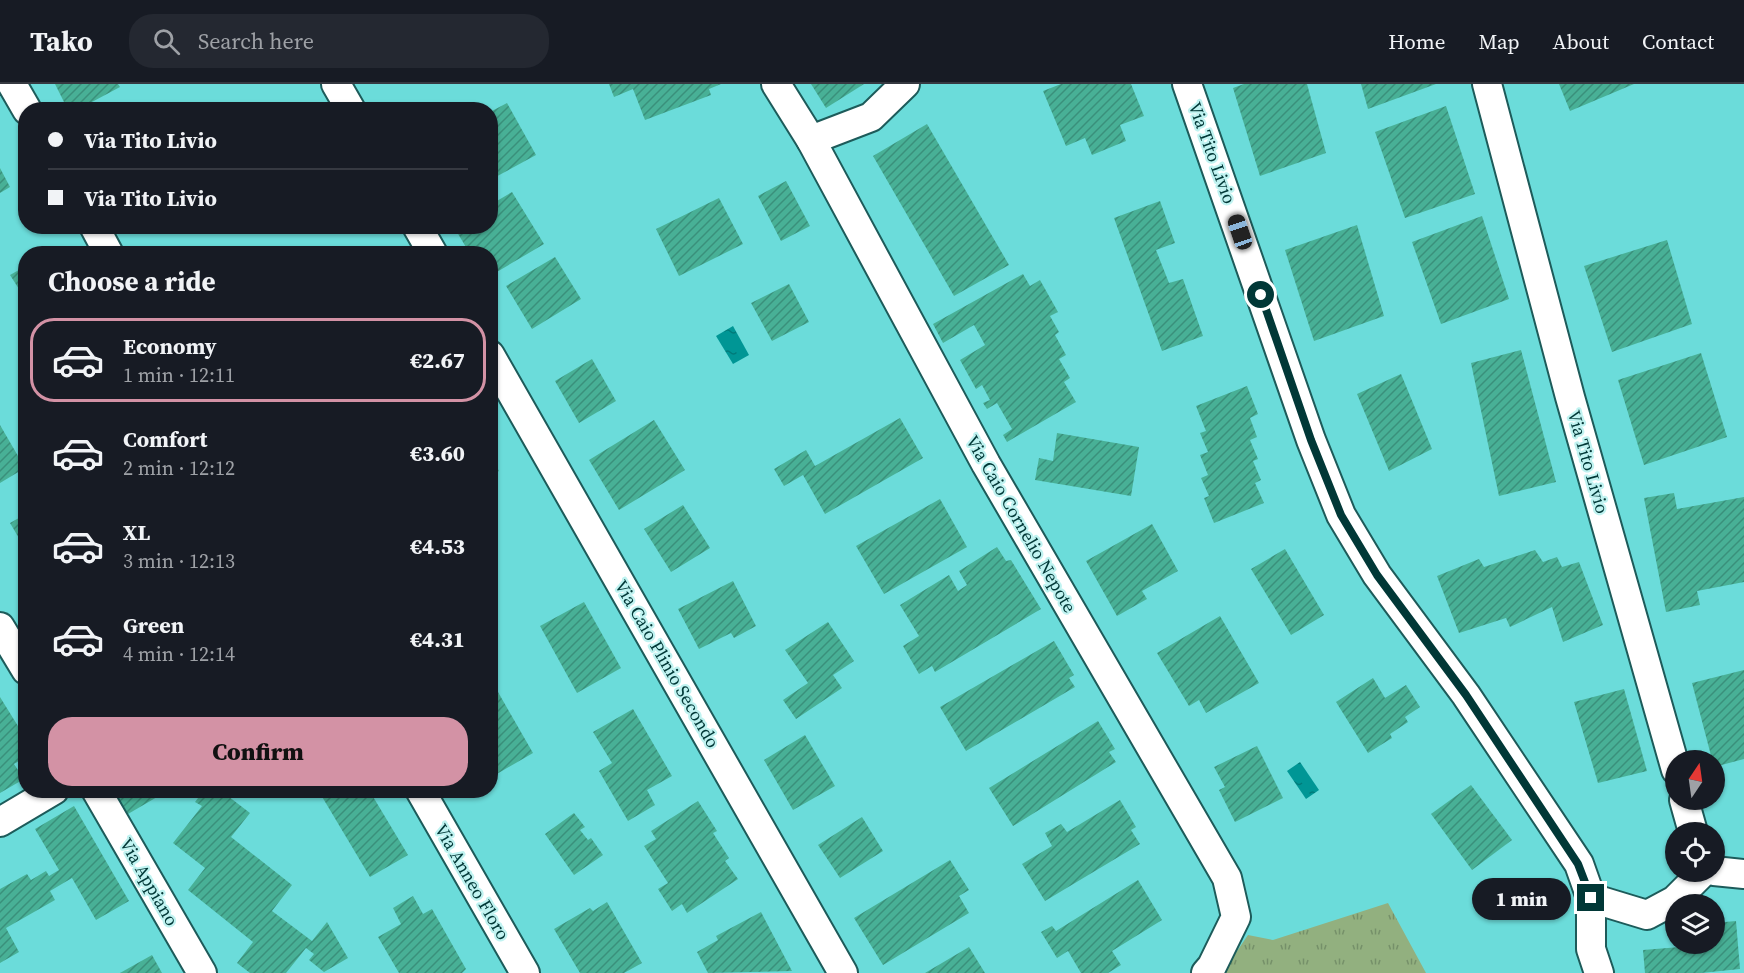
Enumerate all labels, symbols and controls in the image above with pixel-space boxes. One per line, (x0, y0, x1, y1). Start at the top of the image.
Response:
search box (129, 14, 549, 68)
text: Tako (30, 22, 93, 60)
icon: search (150, 25, 183, 58)
text: Search here (198, 26, 314, 56)
text: Home (1388, 27, 1446, 56)
text: Map (1479, 27, 1520, 56)
text: About (1553, 27, 1609, 56)
text: Contact (1642, 27, 1714, 56)
street label: Via Tito Livio (1183, 99, 1242, 207)
text: Via Tito Livio (84, 125, 217, 155)
text: Via Tito Livio (84, 183, 217, 213)
car (1226, 212, 1254, 252)
text: Choose a ride (48, 263, 216, 300)
route start (1247, 281, 1274, 308)
text: Economy (123, 331, 217, 361)
icon: car (51, 333, 105, 387)
text: €2.67 (410, 345, 465, 375)
text: 1 min · 12:11 (123, 361, 235, 389)
street label: Via Tito Livio (1562, 407, 1615, 516)
text: Comfort (123, 424, 207, 454)
icon: car (51, 426, 105, 480)
street label: Via Caio Cornelio Nepote (960, 430, 1083, 617)
text: €3.60 (410, 438, 465, 468)
text: 2 min · 12:12 (123, 454, 235, 482)
text: XL (123, 517, 150, 547)
icon: car (51, 519, 105, 573)
text: €4.53 (410, 531, 465, 561)
text: 3 min · 12:13 (123, 547, 235, 575)
street label: Via Caio Plinio Secondo (609, 575, 726, 752)
text: Green (123, 610, 184, 640)
icon: car (51, 612, 105, 666)
text: €4.31 (410, 624, 465, 654)
text: 4 min · 12:14 (123, 640, 235, 668)
button: Confirm (48, 717, 468, 786)
north arrow (1665, 750, 1725, 810)
map controls (1665, 750, 1725, 954)
street label: Via Anneo Floro (429, 819, 516, 945)
button: locate (1665, 822, 1725, 882)
street label: Via Appiano (114, 833, 185, 930)
callout: 1 min (1471, 877, 1570, 919)
route end (1577, 884, 1604, 911)
text: 1 min (1495, 885, 1548, 913)
button: layers (1665, 894, 1725, 954)

